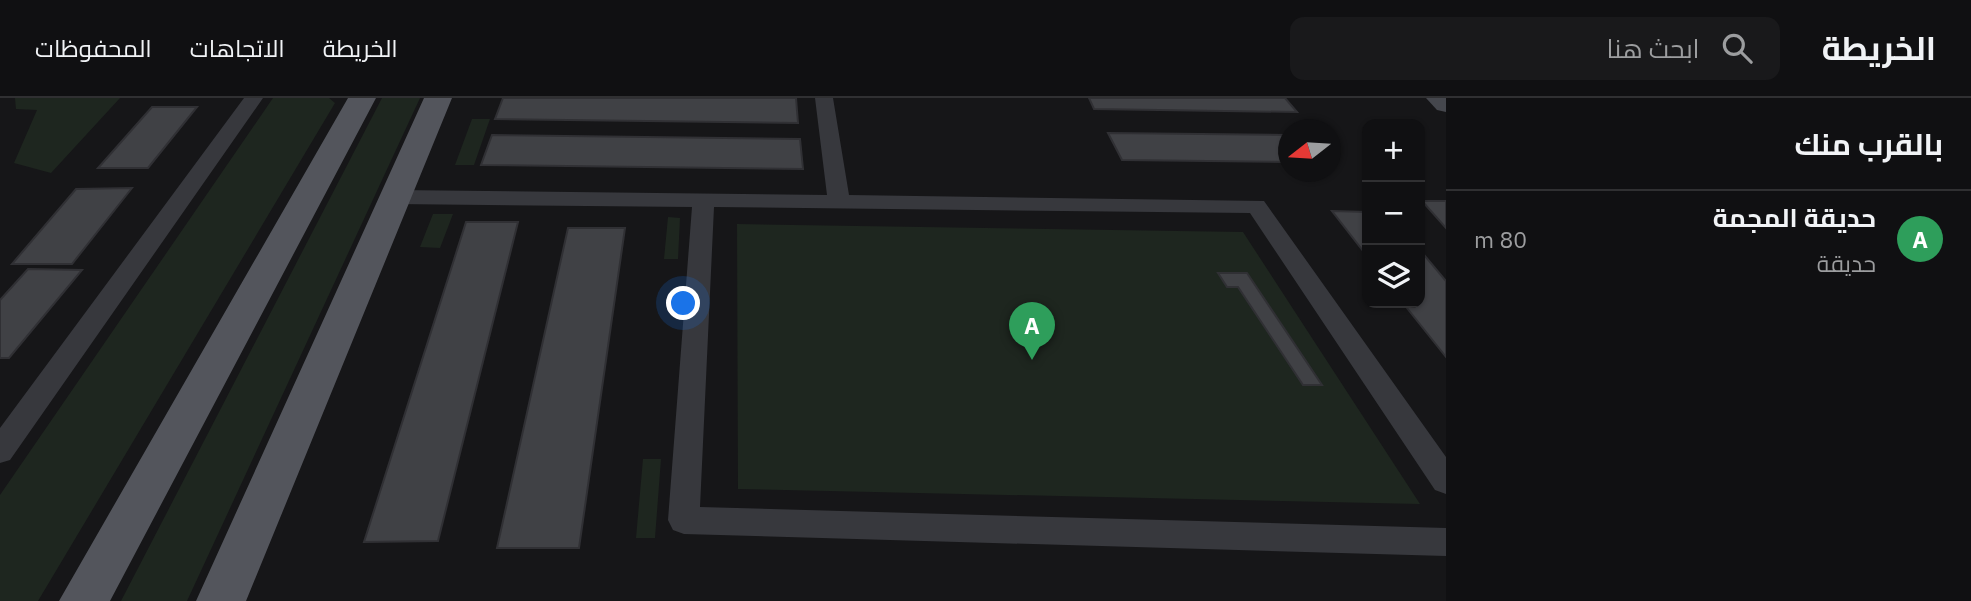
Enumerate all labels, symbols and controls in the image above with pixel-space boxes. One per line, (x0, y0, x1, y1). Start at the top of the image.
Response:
search box (1290, 17, 1780, 80)
text: الخريطة (1822, 26, 1936, 69)
icon: search (1718, 29, 1756, 67)
text: ابحث هنا (1607, 31, 1700, 65)
text: المحفوظات (35, 32, 152, 64)
text: الاتجاهات (190, 32, 285, 64)
text: الخريطة (323, 32, 398, 64)
north arrow (1278, 119, 1341, 182)
map controls (1362, 119, 1425, 308)
button: + (1362, 119, 1425, 182)
text: بالقرب منك (1794, 124, 1943, 163)
button: − (1362, 182, 1425, 245)
text: حديقة المجمة (1713, 200, 1876, 234)
text: 80 m (1474, 224, 1527, 254)
text: A (1912, 224, 1928, 254)
button: layers (1362, 245, 1425, 308)
text: حديقة (1817, 248, 1876, 278)
your location (666, 286, 700, 320)
pin: A (1009, 302, 1055, 360)

